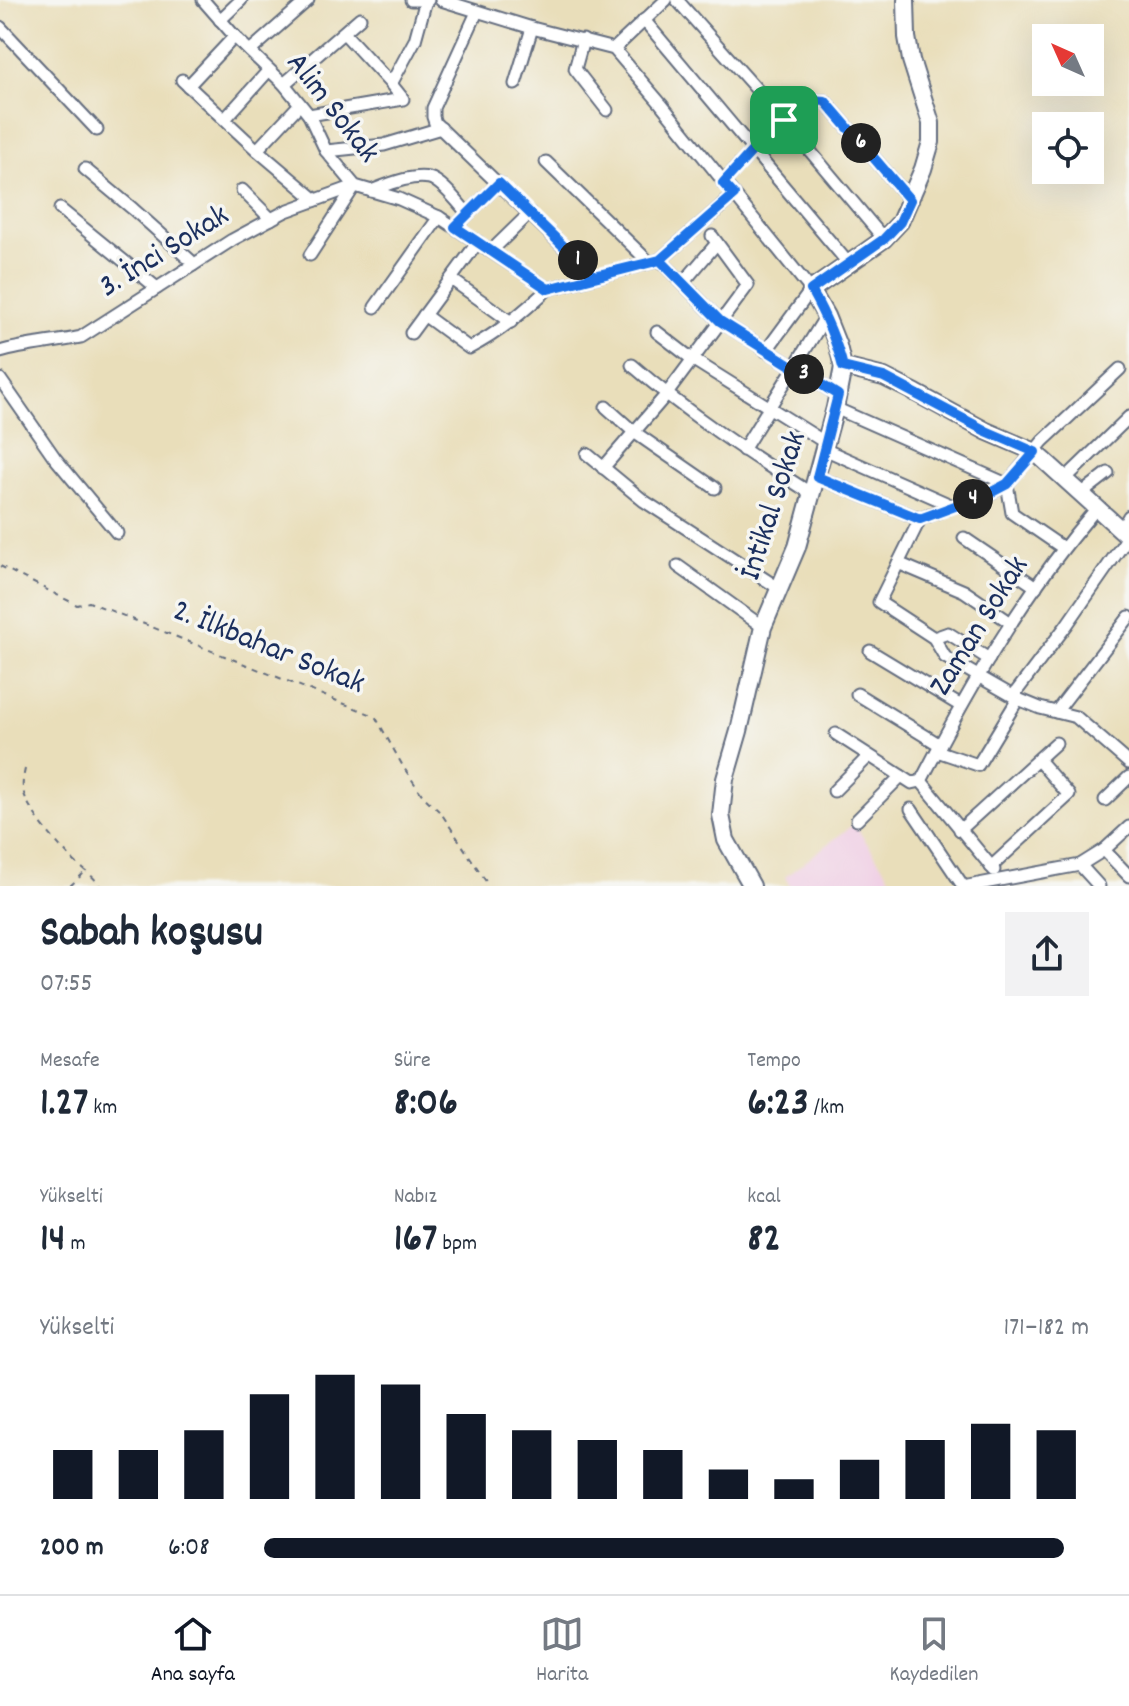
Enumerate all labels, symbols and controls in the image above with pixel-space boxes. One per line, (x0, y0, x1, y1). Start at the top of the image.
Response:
north arrow (1032, 24, 1104, 96)
map controls (1032, 24, 1104, 184)
street label: Alim Sokak (273, 44, 389, 174)
pin (750, 86, 818, 154)
icon: arrive (762, 98, 806, 142)
button: locate (1032, 112, 1104, 184)
pin: 6 (841, 123, 881, 163)
text: 6 (856, 127, 866, 158)
street label: 3. İnci Sokak (91, 195, 239, 311)
pin: 1 (558, 240, 598, 280)
text: 1 (576, 244, 580, 275)
pin: 3 (784, 354, 824, 394)
text: 3 (799, 358, 809, 389)
street label: İntikal Sokak (729, 426, 821, 586)
pin: 4 (953, 479, 993, 519)
text: 4 (968, 483, 978, 514)
street label: Zaman Sokak (920, 548, 1042, 706)
street label: 2. İlkbahar Sokak (165, 590, 371, 708)
text: Sabah koşusu (40, 904, 263, 967)
button: share (1005, 912, 1089, 996)
text: 07:55 (40, 966, 93, 1003)
text: Mesafe (40, 1046, 100, 1077)
text: Süre (394, 1046, 431, 1077)
text: Tempo (747, 1046, 801, 1077)
text: 1.27 (40, 1077, 88, 1134)
text: 8:06 (394, 1077, 458, 1134)
text: 6:23 (747, 1077, 809, 1134)
text: km (88, 1093, 117, 1124)
text: /km (809, 1093, 844, 1124)
text: Yükselti (40, 1182, 103, 1213)
text: Nabız (394, 1182, 437, 1213)
text: kcal (747, 1182, 781, 1213)
text: 14 (40, 1213, 65, 1270)
text: 167 (394, 1213, 437, 1270)
text: 82 (747, 1213, 781, 1270)
text: m (65, 1229, 86, 1260)
text: bpm (437, 1229, 477, 1260)
text: Yükselti (40, 1310, 114, 1347)
text: 171–182 m (1003, 1310, 1089, 1347)
text: 200 m (40, 1530, 104, 1567)
text: 6:08 (168, 1530, 210, 1567)
tab: Ana sayfa (151, 1612, 235, 1691)
tab: Harita (536, 1612, 588, 1691)
tab: Kaydedilen (890, 1612, 978, 1691)

